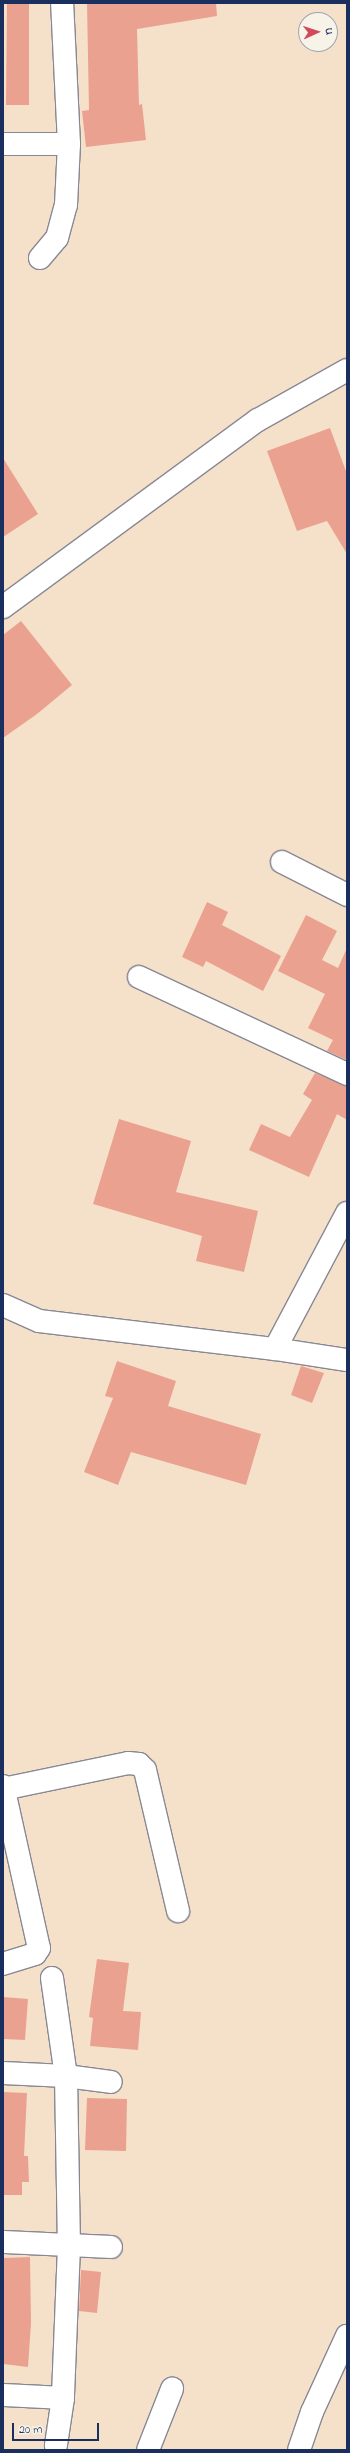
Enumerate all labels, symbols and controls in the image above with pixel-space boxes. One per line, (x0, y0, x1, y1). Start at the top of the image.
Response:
north arrow (298, 12, 338, 52)
text: U (321, 28, 337, 35)
scale bar (14, 2415, 101, 2441)
text: 20 m (19, 2421, 42, 2439)

